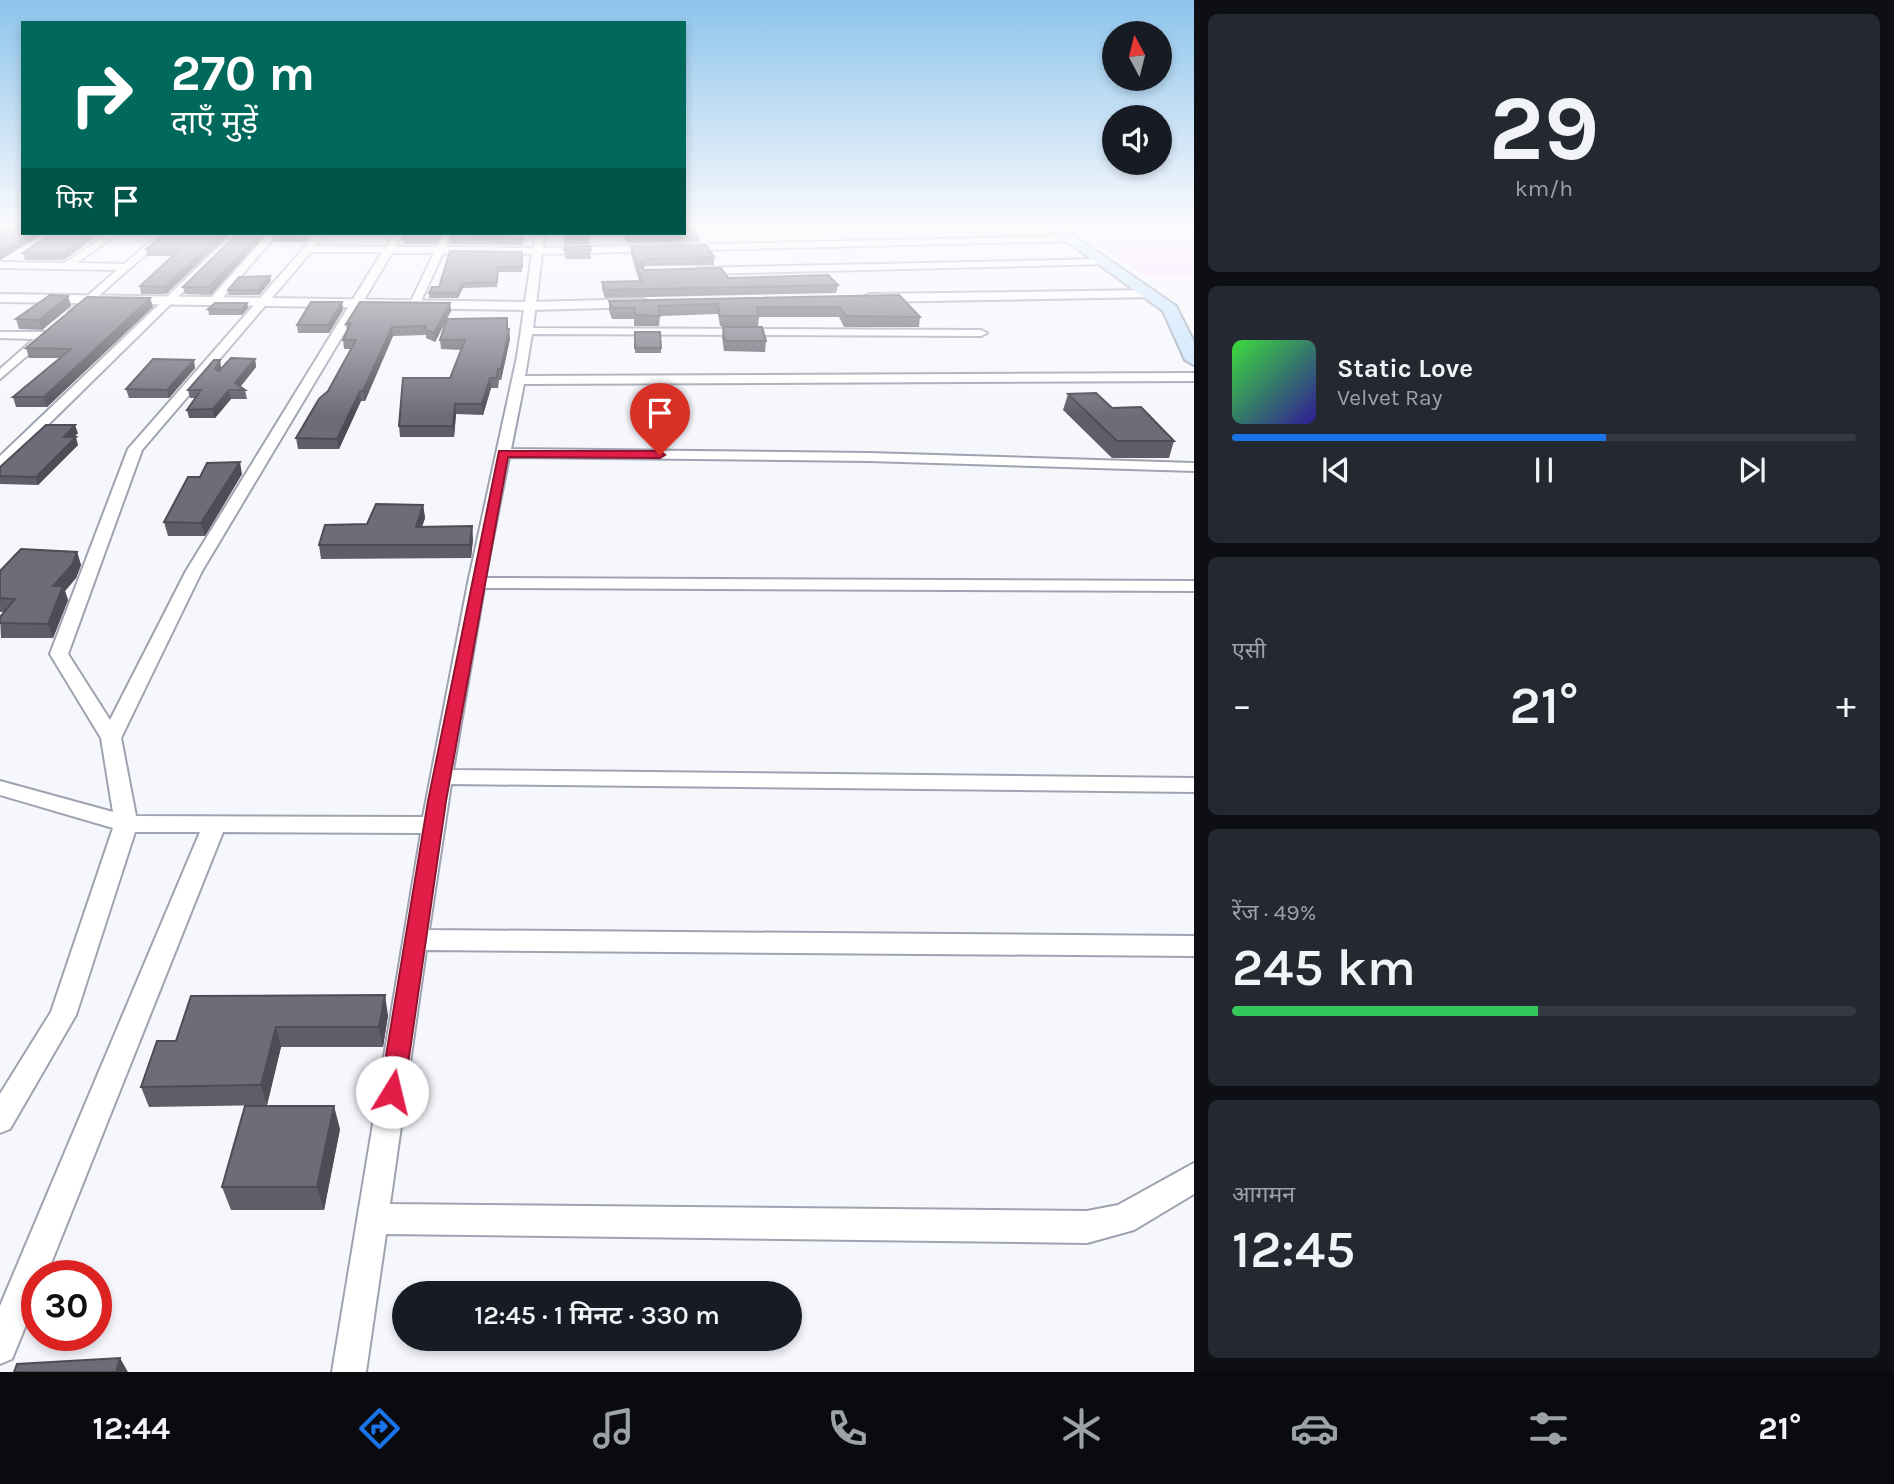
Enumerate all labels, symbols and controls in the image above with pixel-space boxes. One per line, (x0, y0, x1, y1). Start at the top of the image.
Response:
north arrow (1102, 21, 1172, 91)
map controls (1102, 21, 1172, 175)
text: 270 m (171, 45, 315, 102)
icon: right (56, 49, 147, 140)
text: 29 (1489, 76, 1599, 182)
text: दाएँ मुड़ें (171, 104, 258, 141)
button: sound (1102, 105, 1172, 175)
text: km/h (1515, 175, 1573, 202)
icon: arrive (107, 182, 145, 220)
text: फिर (56, 184, 93, 215)
text: Static Love (1337, 353, 1473, 384)
pin (630, 383, 690, 455)
text: Velvet Ray (1337, 384, 1442, 411)
icon: arrive (641, 394, 679, 432)
icon: previous (1317, 451, 1355, 489)
icon: pause (1525, 451, 1563, 489)
icon: next (1733, 451, 1771, 489)
text: एसी (1232, 637, 1266, 664)
text: 21° (1510, 675, 1578, 736)
text: − (1232, 683, 1252, 728)
text: + (1836, 683, 1856, 728)
text: रेंज · 49% (1232, 899, 1316, 926)
text: 245 km (1232, 937, 1416, 998)
position arrow (355, 1055, 429, 1129)
text: आगमन (1232, 1181, 1295, 1208)
text: 12:45 (1232, 1219, 1355, 1280)
speed limit sign: 30 (21, 1260, 112, 1351)
text: 12:45 · 1 मिनट · 330 m (474, 1300, 720, 1331)
icon: directions (355, 1404, 404, 1453)
icon: music (589, 1404, 638, 1453)
icon: phone (823, 1404, 872, 1453)
icon: climate (1057, 1404, 1106, 1453)
icon: car (1290, 1404, 1339, 1453)
icon: filters (1524, 1404, 1573, 1453)
text: 12:44 (92, 1410, 170, 1447)
text: 21° (1758, 1410, 1801, 1447)

